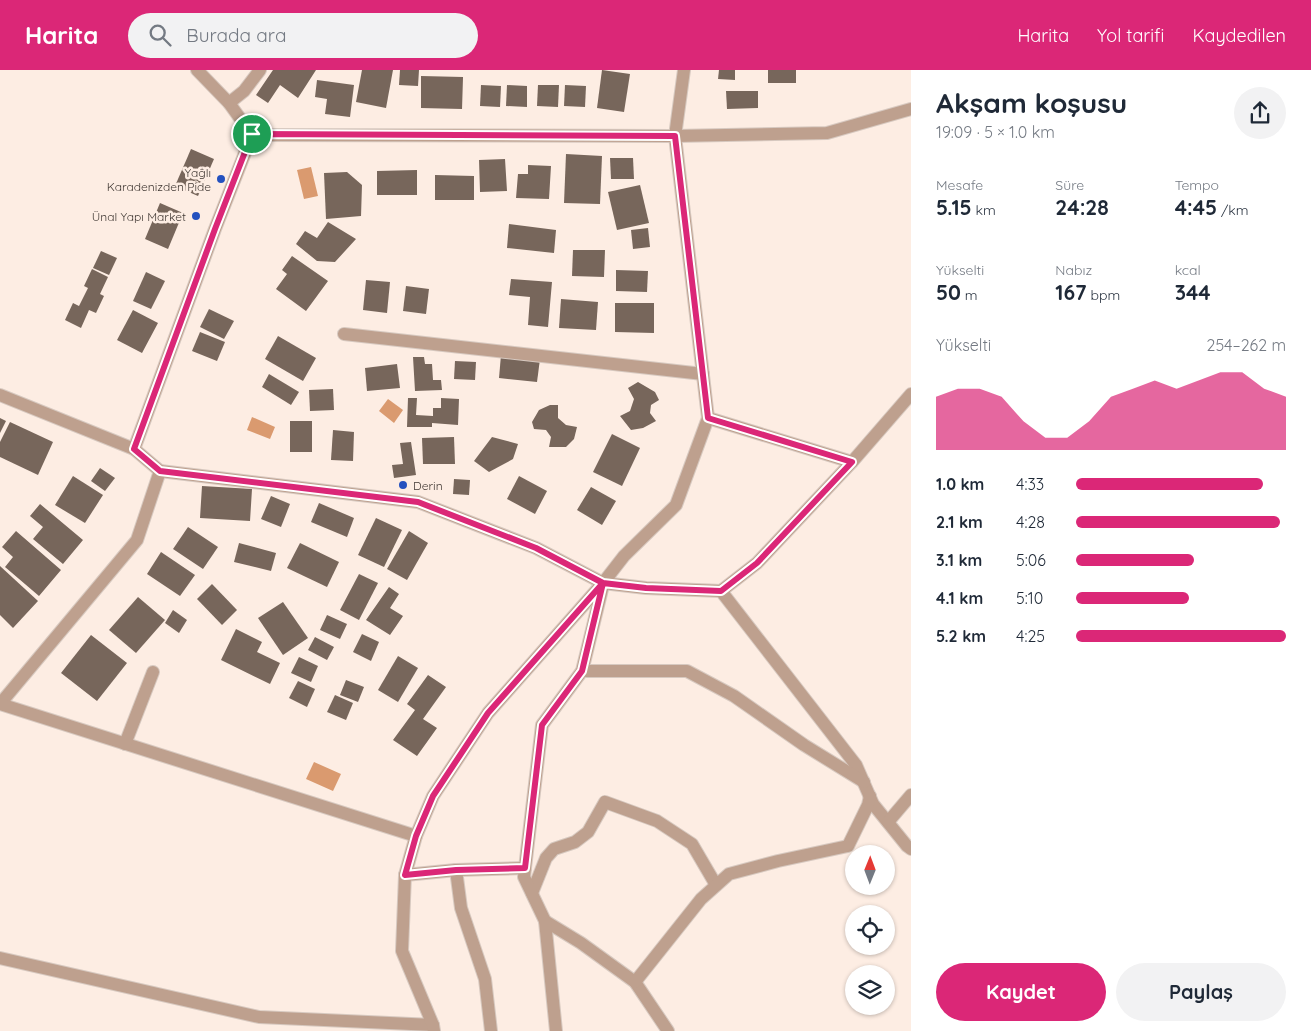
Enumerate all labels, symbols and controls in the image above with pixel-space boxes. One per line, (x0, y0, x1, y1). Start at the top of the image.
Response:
search box (128, 13, 478, 58)
text: Harita (25, 20, 98, 50)
icon: search (146, 21, 174, 49)
text: Burada ara (186, 23, 286, 47)
text: Harita (1017, 24, 1069, 47)
text: Yol tarifi (1097, 24, 1164, 47)
text: Kaydedilen (1192, 24, 1286, 47)
text: Akşam koşusu (936, 85, 1127, 120)
button: share (1234, 87, 1286, 139)
pin (231, 113, 273, 155)
icon: arrive (238, 120, 266, 148)
text: 19:09 · 5 × 1.0 km (936, 122, 1055, 142)
place label: Yağlı Karadenizden Pide (107, 165, 211, 194)
marker: Yağlı Karadenizden Pide (215, 173, 227, 185)
text: Mesafe (936, 176, 983, 194)
text: Süre (1055, 176, 1084, 194)
text: Tempo (1175, 176, 1219, 194)
text: 5.15 (936, 194, 972, 220)
text: 24:28 (1055, 194, 1109, 220)
text: 4:45 (1175, 194, 1217, 220)
text: km (972, 201, 996, 219)
text: /km (1217, 201, 1249, 219)
place label: Ünal Yapı Market (92, 209, 186, 224)
marker: Ünal Yapı Market (190, 210, 202, 222)
text: Yükselti (936, 261, 984, 279)
text: Nabız (1055, 261, 1092, 279)
text: kcal (1175, 261, 1201, 279)
text: 50 (936, 279, 961, 305)
text: 167 (1055, 279, 1087, 305)
text: 344 (1175, 279, 1211, 305)
text: m (961, 286, 978, 304)
text: bpm (1087, 286, 1120, 304)
text: Yükselti (936, 335, 991, 355)
text: 254–262 m (1207, 335, 1286, 355)
text: 1.0 km (936, 474, 984, 494)
text: 4:33 (1016, 474, 1044, 494)
place label: Derin (413, 478, 443, 493)
marker: Derin (397, 479, 409, 491)
text: 2.1 km (936, 512, 983, 532)
text: 4:28 (1016, 512, 1045, 532)
text: 3.1 km (936, 550, 982, 570)
text: 5:06 (1016, 550, 1046, 570)
text: 4.1 km (936, 588, 983, 608)
text: 5:10 (1016, 588, 1043, 608)
text: 5.2 km (936, 626, 986, 646)
text: 4:25 (1016, 626, 1045, 646)
north arrow (845, 845, 895, 895)
map controls (845, 845, 895, 1015)
button: locate (845, 905, 895, 955)
button: Kaydet (936, 963, 1106, 1021)
button: Paylaş (1116, 963, 1286, 1021)
button: layers (845, 965, 895, 1015)

